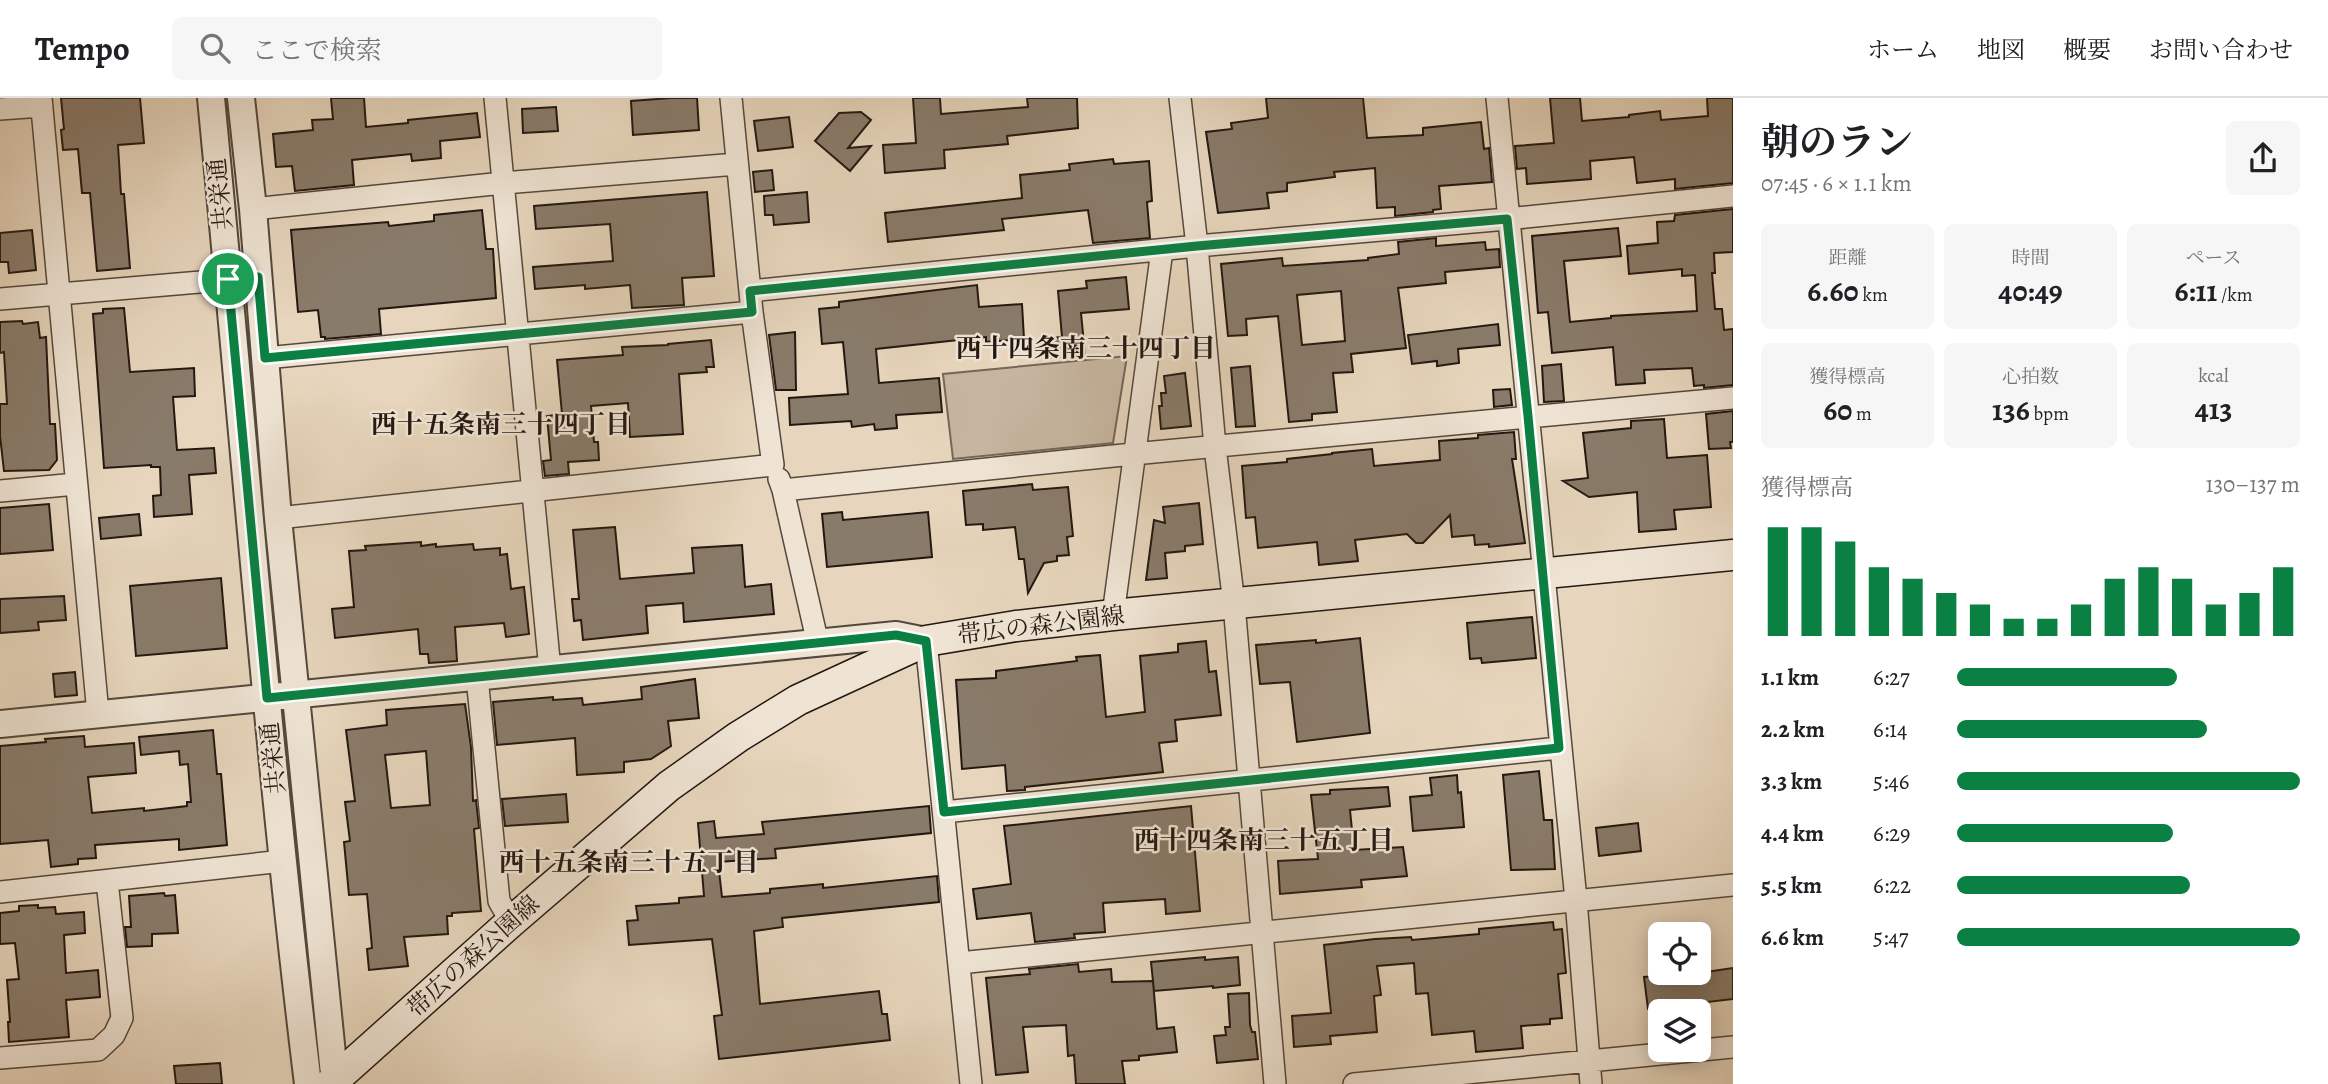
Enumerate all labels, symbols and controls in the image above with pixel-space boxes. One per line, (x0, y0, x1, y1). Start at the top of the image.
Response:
search box (172, 17, 662, 80)
text: Tempo (35, 26, 130, 71)
icon: search (196, 29, 234, 67)
text: ここで検索 (252, 33, 382, 68)
text: ホーム (1867, 34, 1939, 66)
text: 地図 (1977, 34, 2025, 66)
text: 概要 (2063, 34, 2111, 66)
text: お問い合わせ (2149, 34, 2293, 66)
text: 朝のラン (1761, 116, 1913, 168)
button: share (2226, 121, 2300, 195)
street label: 共栄通 (200, 157, 240, 231)
text: 07:45 · 6 × 1.1 km (1761, 168, 1912, 199)
text: 距離 (1828, 245, 1867, 271)
text: 時間 (2011, 245, 2050, 271)
text: ペース (2185, 245, 2242, 271)
pin (198, 249, 258, 309)
icon: arrive (209, 260, 247, 298)
text: 6.60 (1807, 271, 1859, 311)
text: 40:49 (1998, 271, 2063, 311)
text: 6:11 (2175, 271, 2217, 311)
text: km (1859, 282, 1888, 308)
text: /km (2217, 282, 2252, 308)
district label: 西十四条南三十四丁目 (956, 331, 1216, 366)
text: kcal (2198, 363, 2229, 389)
text: 獲得標高 (1809, 364, 1886, 390)
text: 心拍数 (2002, 364, 2059, 390)
text: 413 (2195, 389, 2232, 429)
text: 60 (1823, 390, 1852, 430)
text: 136 (1992, 390, 2030, 430)
text: m (1852, 401, 1872, 427)
text: bpm (2030, 401, 2069, 427)
district label: 西十五条南三十四丁目 (371, 407, 631, 442)
text: 130–137 m (2206, 469, 2300, 500)
text: 獲得標高 (1761, 472, 1853, 503)
street label: 帯広の森公園線 (956, 599, 1126, 651)
text: 1.1 km (1761, 662, 1819, 693)
text: 6:27 (1873, 662, 1910, 693)
text: 2.2 km (1761, 714, 1825, 745)
text: 6:14 (1873, 714, 1907, 745)
street label: 共栄通 (253, 721, 293, 795)
text: 3.3 km (1761, 766, 1822, 797)
text: 5:46 (1873, 766, 1909, 797)
text: 4.4 km (1761, 818, 1824, 849)
text: 6:29 (1873, 818, 1911, 849)
district label: 西十四条南三十五丁目 (1134, 823, 1394, 858)
district label: 西十五条南三十五丁目 (499, 845, 759, 880)
text: 5.5 km (1761, 870, 1822, 901)
text: 6:22 (1873, 870, 1911, 901)
street label: 帯広の森公園線 (400, 888, 546, 1024)
map controls (1648, 922, 1711, 1062)
button: locate (1648, 922, 1711, 985)
text: 6.6 km (1761, 922, 1824, 953)
text: 5:47 (1873, 922, 1908, 953)
button: layers (1648, 999, 1711, 1062)

